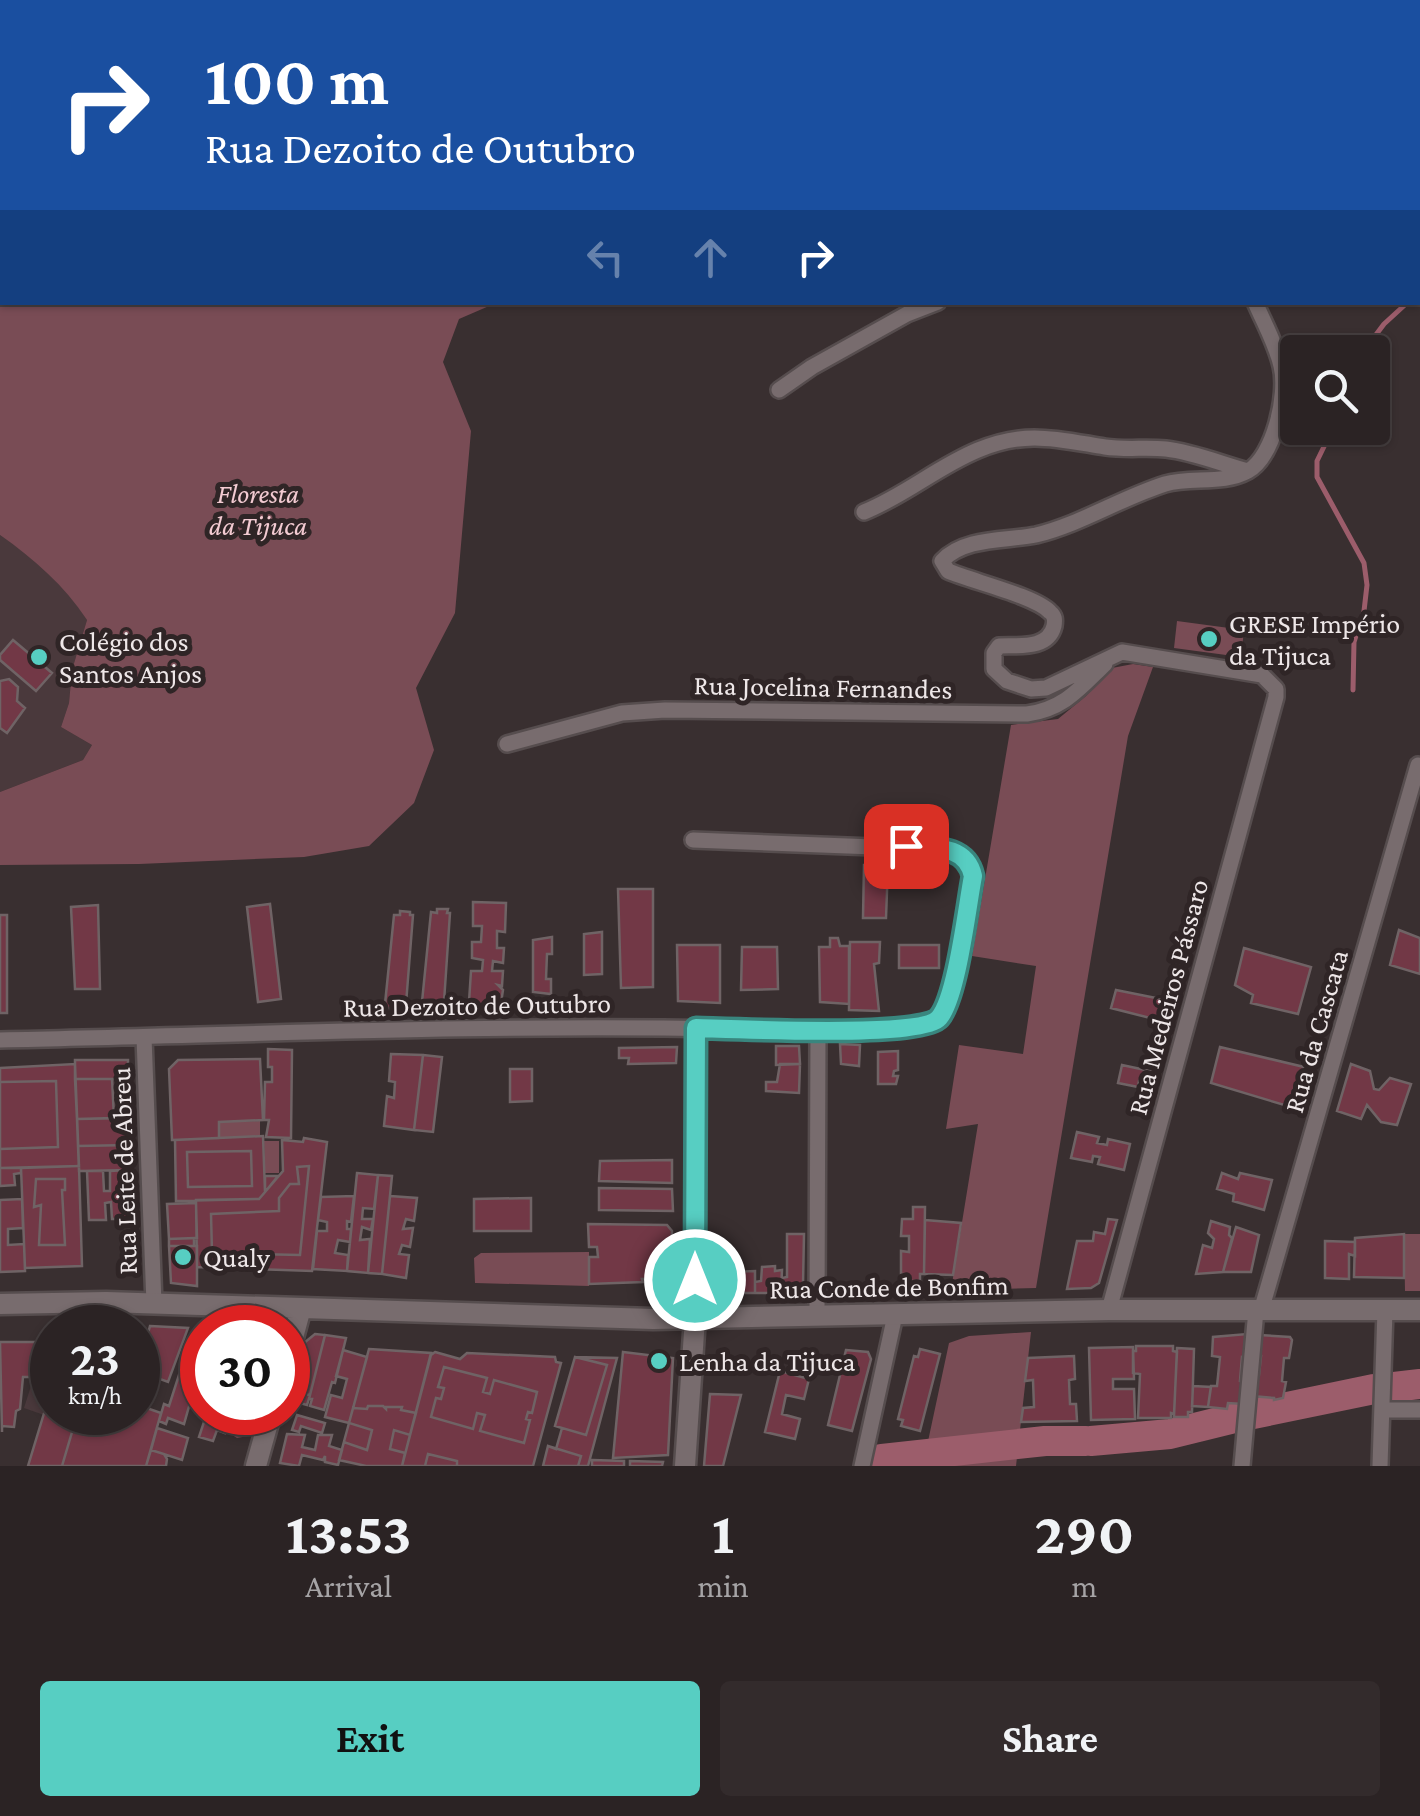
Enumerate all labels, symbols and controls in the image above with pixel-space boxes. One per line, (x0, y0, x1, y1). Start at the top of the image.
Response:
icon: right (40, 40, 170, 170)
text: 100 m (205, 41, 389, 119)
text: Rua Dezoito de Outubro (205, 123, 636, 173)
icon: left (578, 230, 633, 285)
icon: ahead (683, 230, 738, 285)
icon: right (788, 230, 843, 285)
map controls (1280, 335, 1390, 445)
button: search (1280, 335, 1390, 445)
park label: Floresta da Tijuca (209, 478, 307, 542)
place label: GRESE Império da Tijuca (1229, 608, 1400, 671)
place label: Colégio dos Santos Anjos (59, 626, 202, 689)
marker: GRESE Império da Tijuca (1198, 628, 1220, 650)
marker: Colégio dos Santos Anjos (28, 646, 50, 668)
street label: Rua Jocelina Fernandes (693, 669, 953, 705)
pin (864, 804, 949, 889)
icon: arrive (879, 819, 934, 874)
street label: Rua Medeiros Pássaro (1122, 876, 1214, 1118)
street label: Rua da Cascata (1278, 946, 1354, 1116)
street label: Rua Dezoito de Outubro (343, 987, 611, 1023)
street label: Rua Leite de Abreu (105, 1067, 143, 1275)
position arrow (643, 1228, 747, 1332)
place label: Qualy (203, 1242, 271, 1273)
marker: Qualy (172, 1246, 194, 1268)
street label: Rua Conde de Bonfim (769, 1269, 1009, 1305)
speed limit sign: 30 (180, 1305, 310, 1435)
text: 23 (70, 1330, 120, 1386)
place label: Lenha da Tijuca (679, 1346, 855, 1377)
marker: Lenha da Tijuca (648, 1350, 670, 1372)
text: km/h (68, 1382, 122, 1409)
text: 13:53 (286, 1499, 412, 1566)
text: 1 (712, 1499, 734, 1566)
text: 290 (1035, 1499, 1134, 1566)
text: Arrival (305, 1568, 392, 1604)
text: min (697, 1568, 749, 1604)
text: m (1071, 1568, 1097, 1604)
button: Exit (40, 1681, 700, 1796)
button: Share (720, 1681, 1380, 1796)

